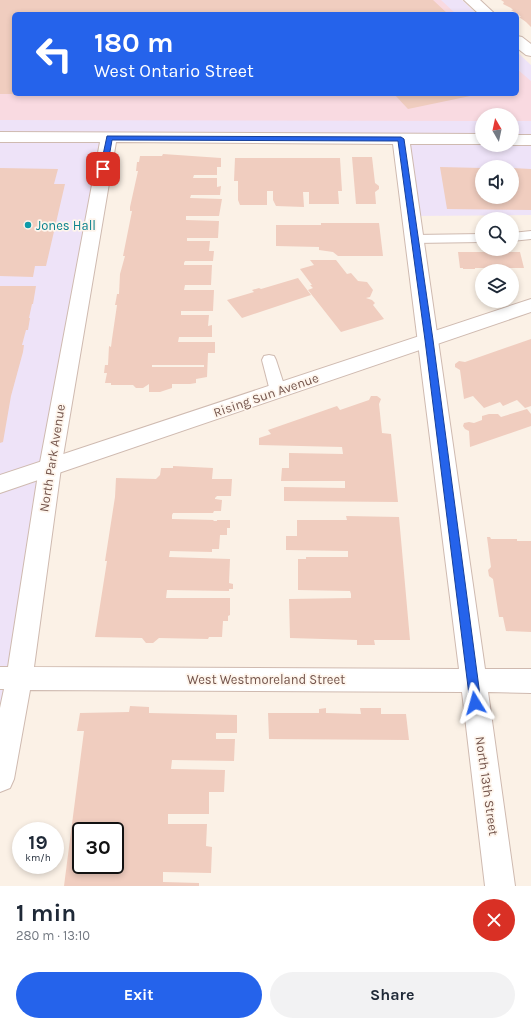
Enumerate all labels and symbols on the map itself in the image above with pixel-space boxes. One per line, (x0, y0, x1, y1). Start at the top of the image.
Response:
north arrow (475, 108, 519, 152)
pin (86, 152, 120, 186)
place label: Jones Hall (36, 218, 96, 233)
marker: Jones Hall (23, 220, 33, 230)
street label: Rising Sun Avenue (211, 370, 321, 420)
street label: North Park Avenue (36, 403, 68, 513)
street label: West Westmoreland Street (187, 672, 345, 687)
position arrow (454, 682, 496, 724)
street label: North 13th Street (473, 735, 501, 837)
speed limit sign: 30 (72, 822, 124, 874)

